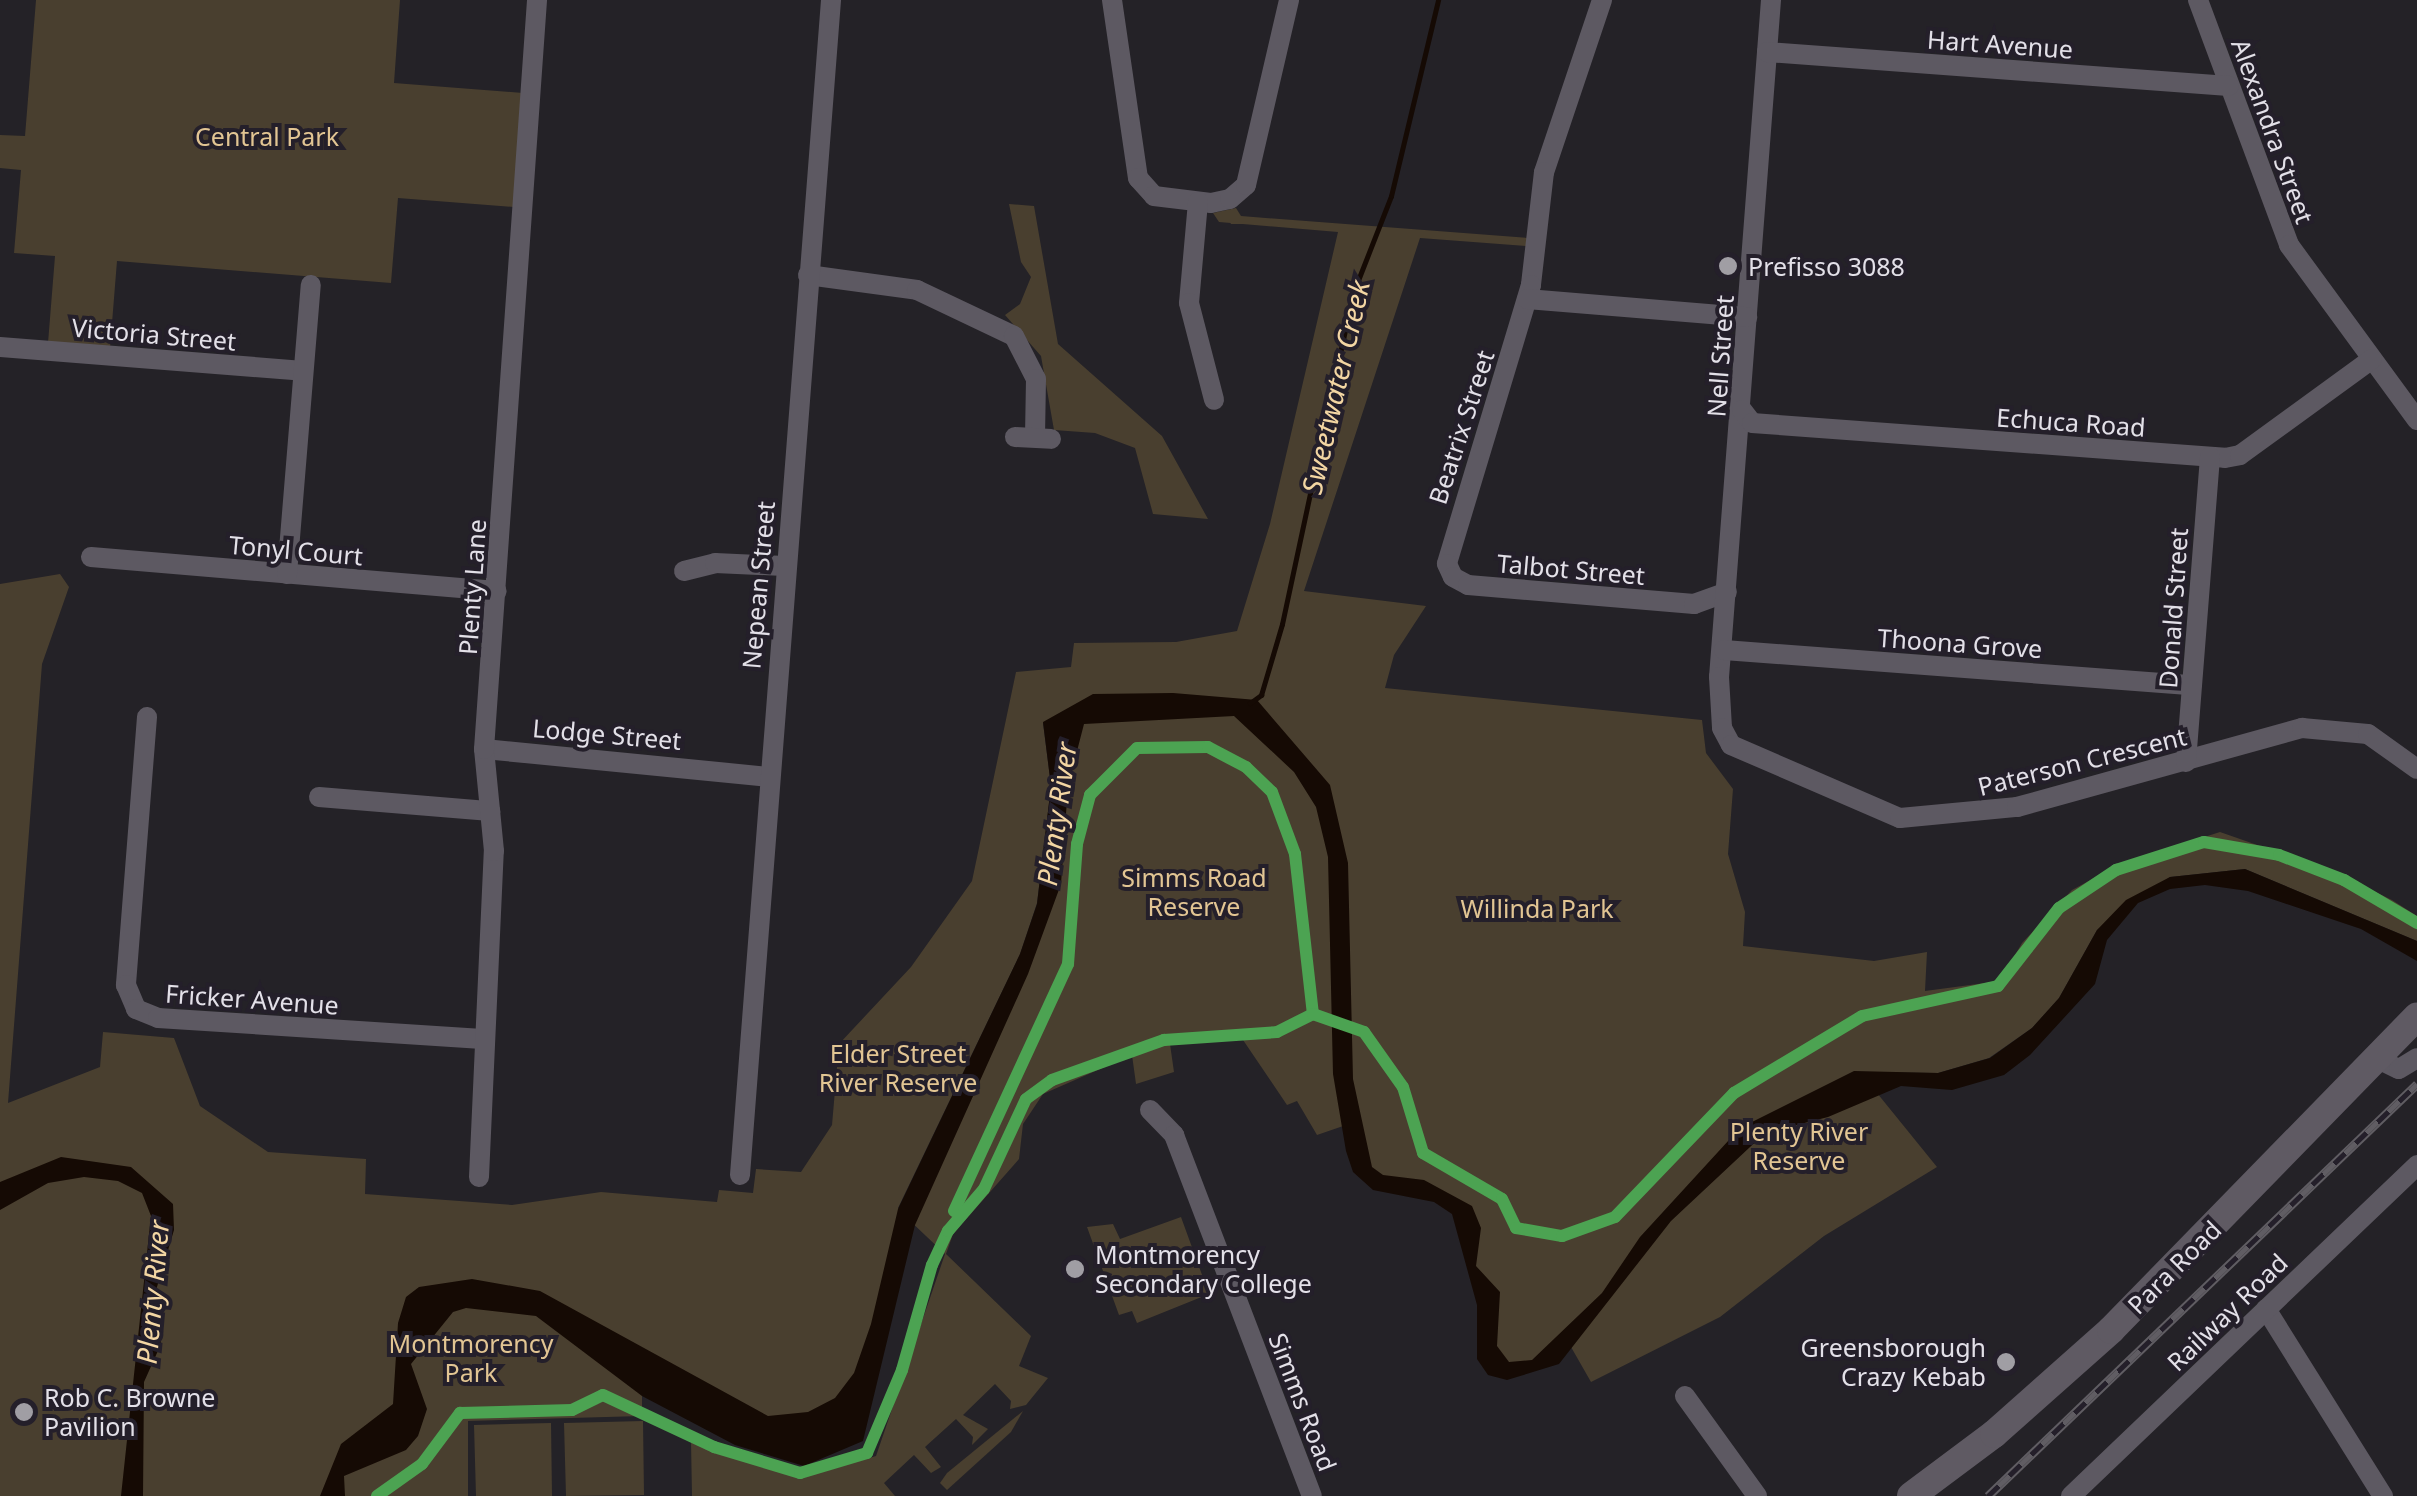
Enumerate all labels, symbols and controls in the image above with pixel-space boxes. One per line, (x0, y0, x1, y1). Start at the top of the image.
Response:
street label: Hart Avenue (1926, 24, 2074, 64)
street label: Alexandra Street (2226, 35, 2320, 227)
park label: Central Park (195, 121, 339, 151)
place label: Prefisso 3088 (1748, 251, 1905, 281)
marker: Prefisso 3088 (1717, 255, 1739, 277)
water label: Sweetwater Creek (1294, 277, 1376, 497)
street label: Nell Street (1701, 294, 1739, 418)
street label: Victoria Street (71, 312, 237, 356)
street label: Beatrix Street (1422, 346, 1500, 508)
street label: Echuca Road (1995, 402, 2147, 442)
street label: Nepean Street (736, 500, 780, 670)
street label: Plenty Lane (452, 518, 492, 656)
street label: Donald Street (2152, 527, 2194, 689)
street label: Tonyl Court (228, 529, 364, 571)
street label: Talbot Street (1496, 548, 1646, 590)
street label: Thoona Grove (1877, 622, 2043, 664)
street label: Lodge Street (531, 713, 683, 755)
street label: Paterson Crescent (1975, 721, 2189, 801)
water label: Plenty River (1029, 740, 1083, 888)
park label: Simms Road Reserve (1121, 863, 1267, 922)
park label: Willinda Park (1460, 893, 1614, 923)
street label: Fricker Avenue (164, 978, 340, 1020)
park label: Elder Street River Reserve (819, 1039, 977, 1098)
park label: Plenty River Reserve (1730, 1117, 1868, 1176)
street label: Para Road (2121, 1214, 2227, 1320)
water label: Plenty River (129, 1219, 175, 1365)
place label: Montmorency Secondary College (1095, 1240, 1312, 1299)
street label: Railway Road (2161, 1247, 2293, 1377)
marker: Montmorency Secondary College (1064, 1258, 1086, 1280)
park label: Montmorency Park (389, 1329, 553, 1388)
street label: Simms Road (1263, 1329, 1343, 1475)
place label: Greensborough Crazy Kebab (1801, 1333, 1986, 1392)
marker: Greensborough Crazy Kebab (1995, 1351, 2017, 1373)
place label: Rob C. Browne Pavilion (44, 1383, 215, 1442)
marker: Rob C. Browne Pavilion (13, 1401, 35, 1423)

